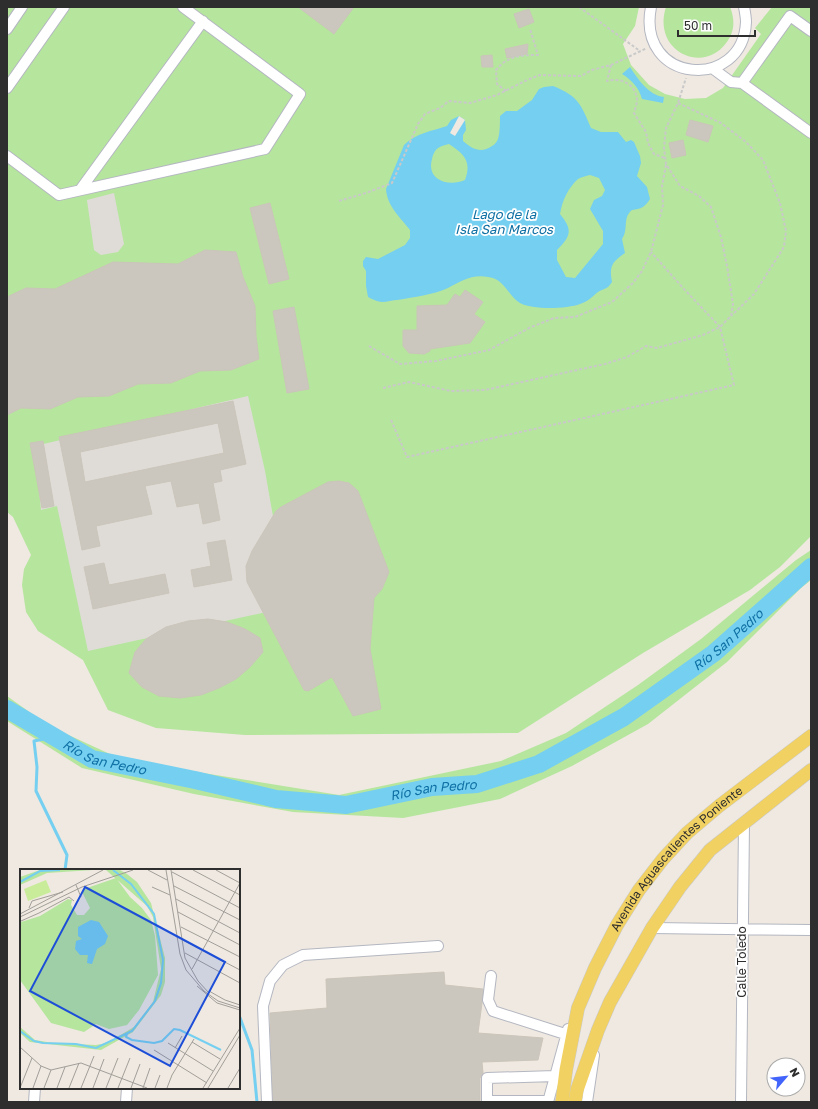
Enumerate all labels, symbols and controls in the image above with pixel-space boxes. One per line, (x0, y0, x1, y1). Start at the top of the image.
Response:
scale bar (678, 12, 755, 38)
text: 50 m (684, 18, 712, 33)
water label: Lago de la Isla San Marcos (455, 206, 554, 237)
water label: Río San Pedro (689, 605, 767, 674)
water label: Río San Pedro (60, 736, 149, 778)
water label: Río San Pedro (389, 776, 478, 804)
street label: Avenida Aguascalientes Poniente (607, 783, 745, 934)
inset map (20, 869, 240, 1089)
street label: Calle Toledo (734, 926, 749, 998)
north arrow (766, 1057, 806, 1097)
text: N (788, 1065, 803, 1079)

